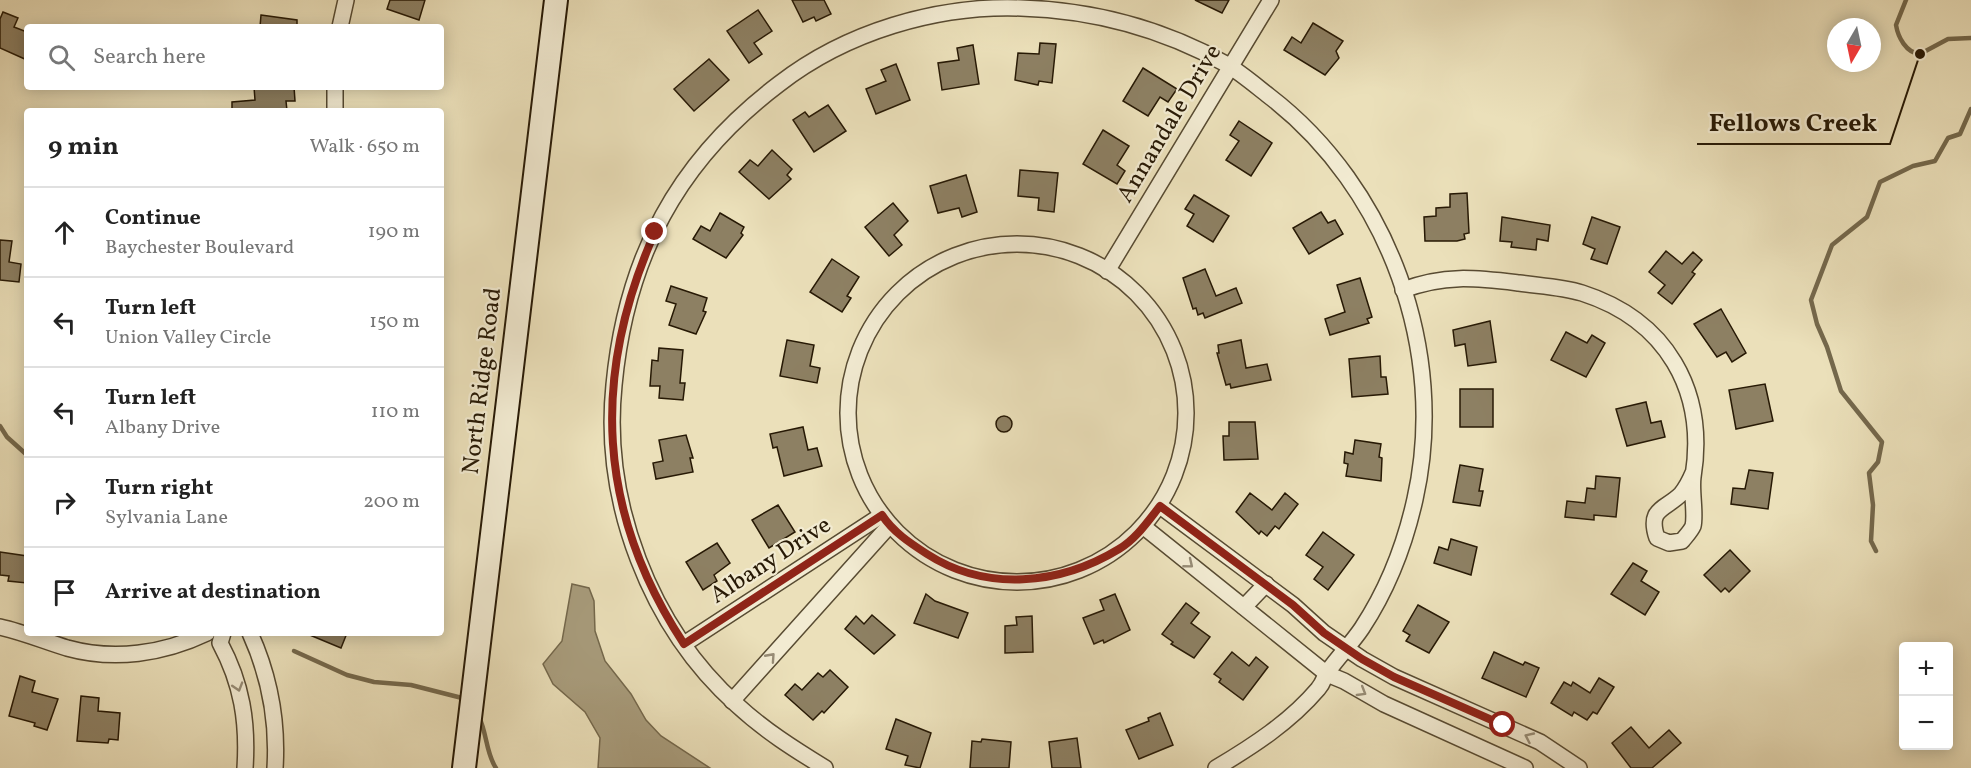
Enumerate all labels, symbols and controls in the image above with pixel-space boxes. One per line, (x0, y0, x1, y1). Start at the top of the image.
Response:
north arrow (1827, 18, 1881, 72)
search box (24, 24, 444, 90)
street label: Annandale Drive (1109, 38, 1231, 210)
icon: search (45, 41, 78, 74)
text: Search here (93, 42, 206, 73)
callout: Fellows Creek (1697, 100, 1890, 144)
text: Fellows Creek (1709, 106, 1878, 142)
text: 9 min (48, 129, 119, 165)
text: Walk · 650 m (310, 133, 420, 161)
text: Continue (105, 203, 201, 234)
icon: ahead (48, 216, 81, 249)
text: 190 m (368, 218, 420, 246)
route end (641, 218, 667, 244)
text: Baychester Boulevard (105, 234, 294, 262)
street label: North Ridge Road (455, 286, 511, 476)
text: Turn left (105, 293, 196, 324)
icon: left (48, 306, 81, 339)
text: 150 m (369, 308, 420, 336)
text: Union Valley Circle (105, 324, 271, 352)
text: Turn left (105, 383, 196, 414)
icon: left (48, 396, 81, 429)
text: 110 m (371, 398, 420, 426)
text: Albany Drive (105, 414, 220, 442)
text: Turn right (105, 473, 213, 504)
icon: right (48, 486, 81, 519)
text: 200 m (363, 488, 420, 516)
text: Sylvania Lane (105, 504, 228, 532)
street label: Albany Drive (704, 509, 838, 613)
one-way arrow (1183, 556, 1194, 567)
icon: arrive (48, 576, 81, 609)
text: Arrive at destination (105, 577, 321, 608)
map controls (1899, 642, 1953, 750)
button: + (1899, 642, 1953, 696)
one-way arrow (764, 654, 775, 664)
one-way arrow (231, 681, 244, 692)
one-way arrow (1356, 684, 1366, 696)
button: − (1899, 696, 1953, 750)
route start (1489, 711, 1515, 737)
one-way arrow (1525, 733, 1536, 745)

